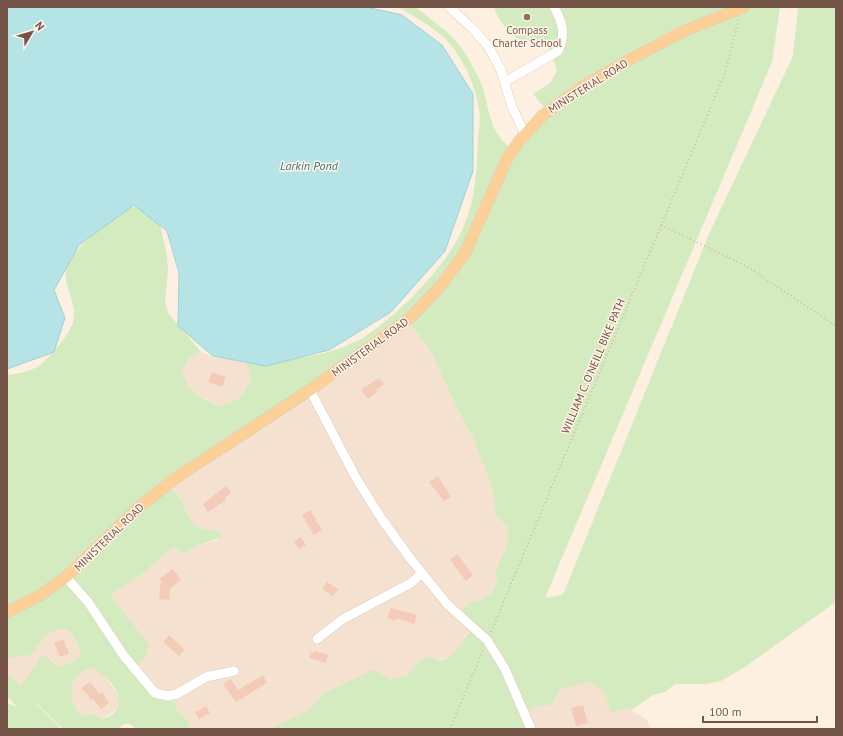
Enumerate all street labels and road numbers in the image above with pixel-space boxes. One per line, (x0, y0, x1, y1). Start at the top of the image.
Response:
street label: MINISTERIAL ROAD (545, 56, 631, 116)
street label: WILLIAM C. O'NEILL BIKE PATH (558, 296, 628, 436)
street label: MINISTERIAL ROAD (329, 314, 411, 380)
street label: MINISTERIAL ROAD (71, 500, 147, 574)

